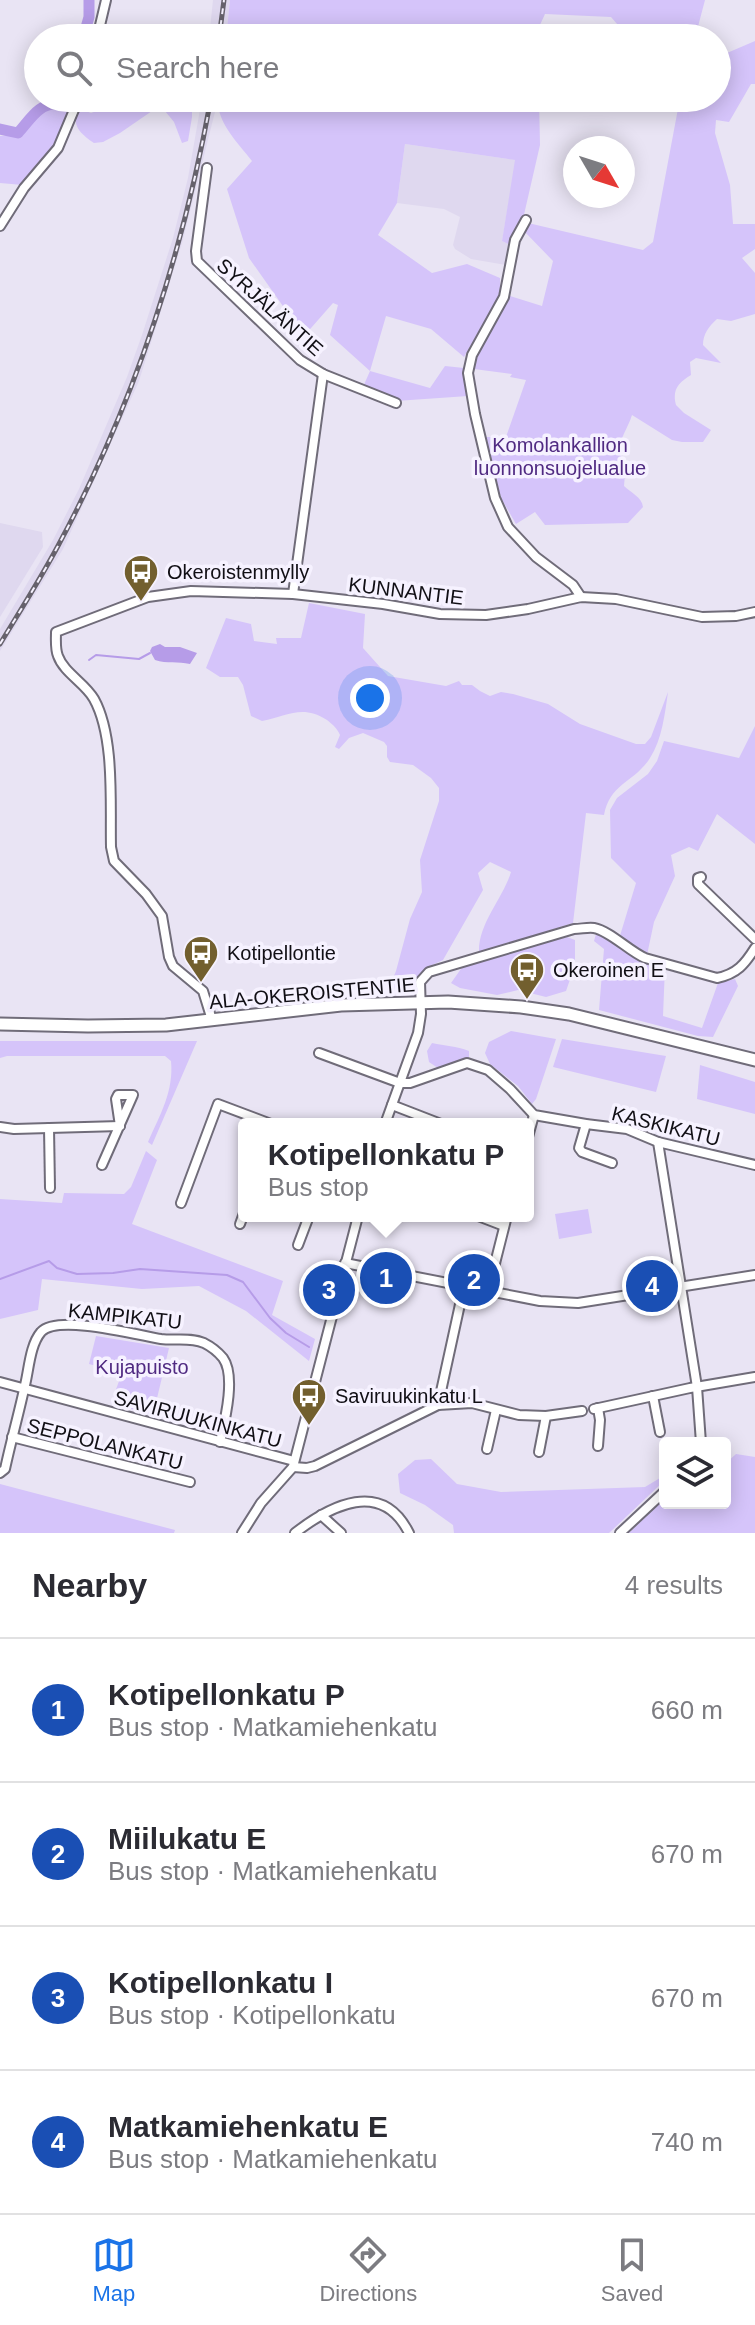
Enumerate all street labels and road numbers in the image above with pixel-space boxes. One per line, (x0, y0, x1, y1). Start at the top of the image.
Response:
street label: SYRJÄLÄNTIE (213, 254, 327, 360)
street label: KUNNANTIE (347, 573, 465, 609)
street label: ALA-OKEROISTENTIE (208, 973, 416, 1013)
street label: KASKIKATU (610, 1102, 722, 1150)
street label: KAMPIKATU (67, 1299, 183, 1333)
street label: SAVIRUUKINKATU (112, 1386, 284, 1452)
street label: SEPPOLANKATU (25, 1414, 185, 1474)

